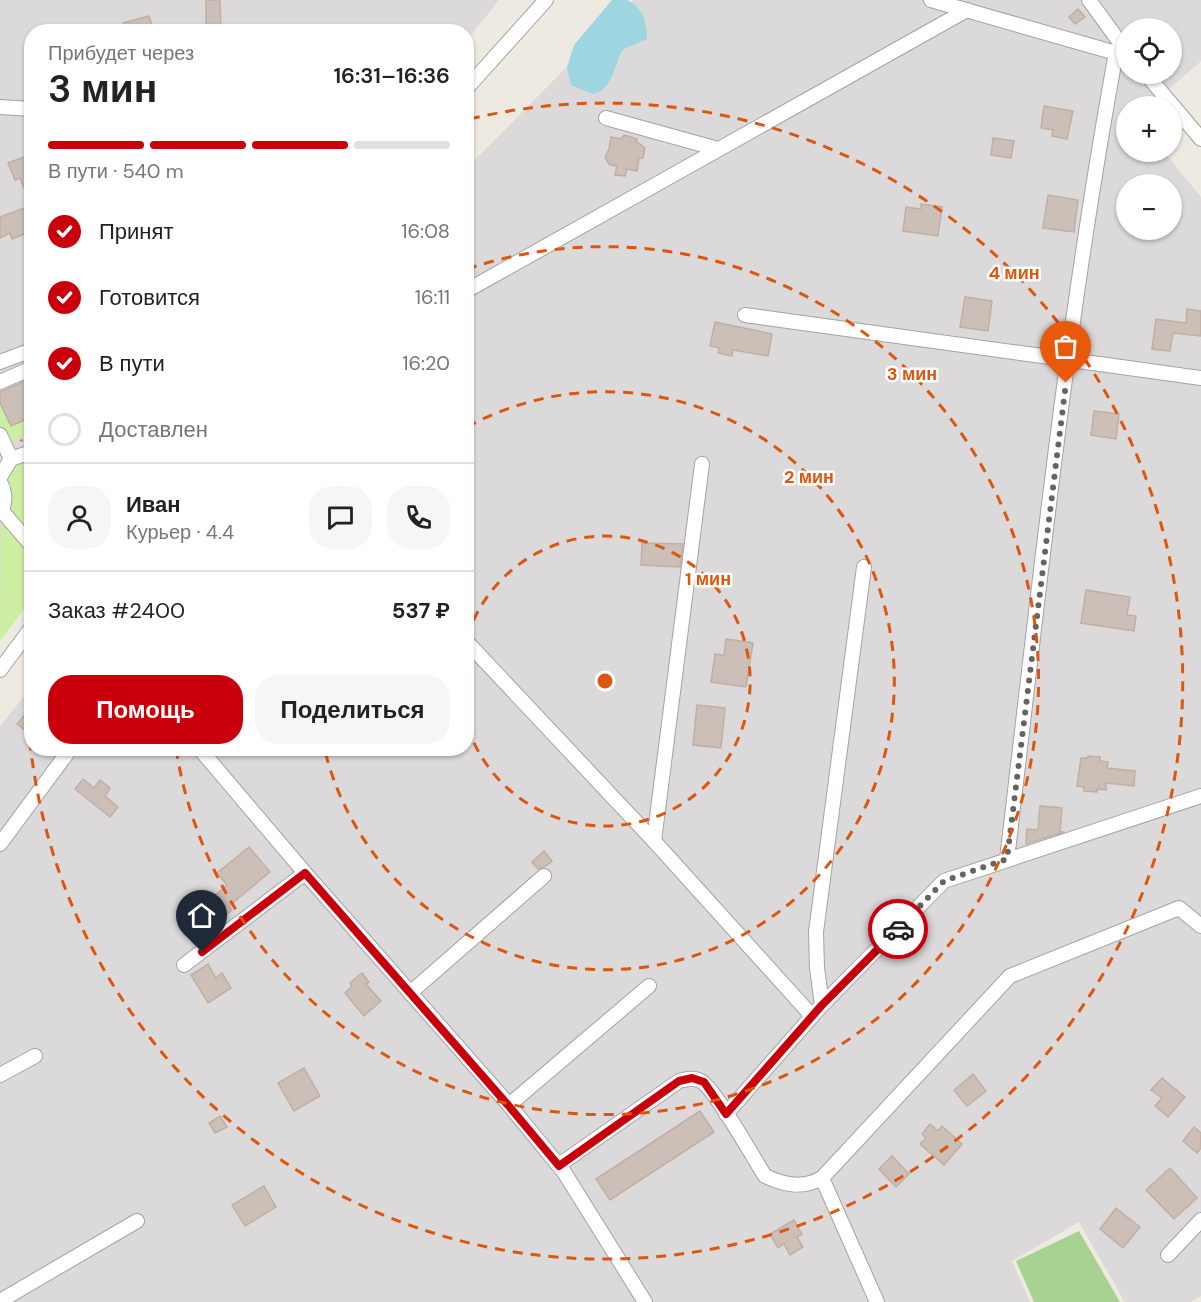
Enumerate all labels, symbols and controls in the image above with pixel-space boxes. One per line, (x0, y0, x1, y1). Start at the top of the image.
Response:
map controls (1116, 18, 1182, 240)
button: locate (1116, 18, 1182, 84)
text: Прибудет через (48, 40, 194, 66)
text: 16:31–16:36 (333, 61, 450, 90)
text: 3 мин (48, 63, 157, 114)
button: + (1116, 96, 1182, 162)
text: В пути · 540 m (48, 158, 184, 184)
button: − (1116, 174, 1182, 240)
icon: check (48, 215, 81, 248)
text: Принят (99, 217, 173, 246)
text: 16:08 (401, 218, 450, 244)
text: 4 мин (988, 261, 1040, 285)
icon: check (48, 281, 81, 314)
text: Готовится (99, 283, 200, 312)
text: 16:11 (415, 284, 450, 310)
pin (1040, 321, 1091, 383)
icon: bag (1049, 330, 1082, 363)
icon: check (48, 347, 81, 380)
text: В пути (99, 349, 165, 378)
text: 16:20 (402, 350, 450, 376)
text: 3 мин (887, 362, 937, 386)
text: Доставлен (99, 415, 208, 444)
text: 2 мин (784, 465, 834, 489)
button: person (48, 486, 111, 549)
button: chat (309, 486, 372, 549)
button: phone (387, 486, 450, 549)
text: Иван (126, 490, 181, 519)
text: Курьер · 4.4 (126, 519, 234, 545)
text: 1 мин (685, 567, 731, 591)
text: Заказ #2400 (48, 596, 185, 625)
text: 537 ₽ (392, 596, 450, 625)
centre of rings (595, 671, 615, 691)
button: Помощь (48, 675, 243, 744)
button: Поделиться (255, 675, 450, 744)
pin (176, 890, 227, 952)
icon: home (185, 899, 218, 932)
courier (868, 899, 928, 959)
icon: car (882, 913, 915, 946)

